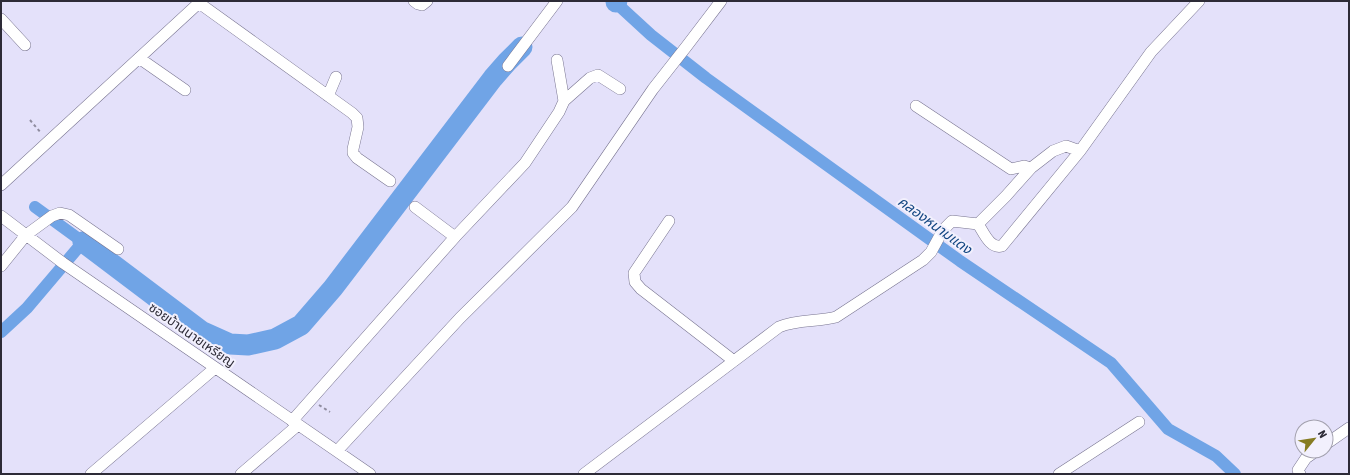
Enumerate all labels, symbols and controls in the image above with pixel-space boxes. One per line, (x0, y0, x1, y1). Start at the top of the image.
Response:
water label: คลองหนามแดง (895, 193, 976, 258)
street label: ซอยบ้านนายเหรียญ (146, 300, 238, 370)
north arrow (1294, 419, 1334, 459)
text: N (1316, 428, 1329, 440)

